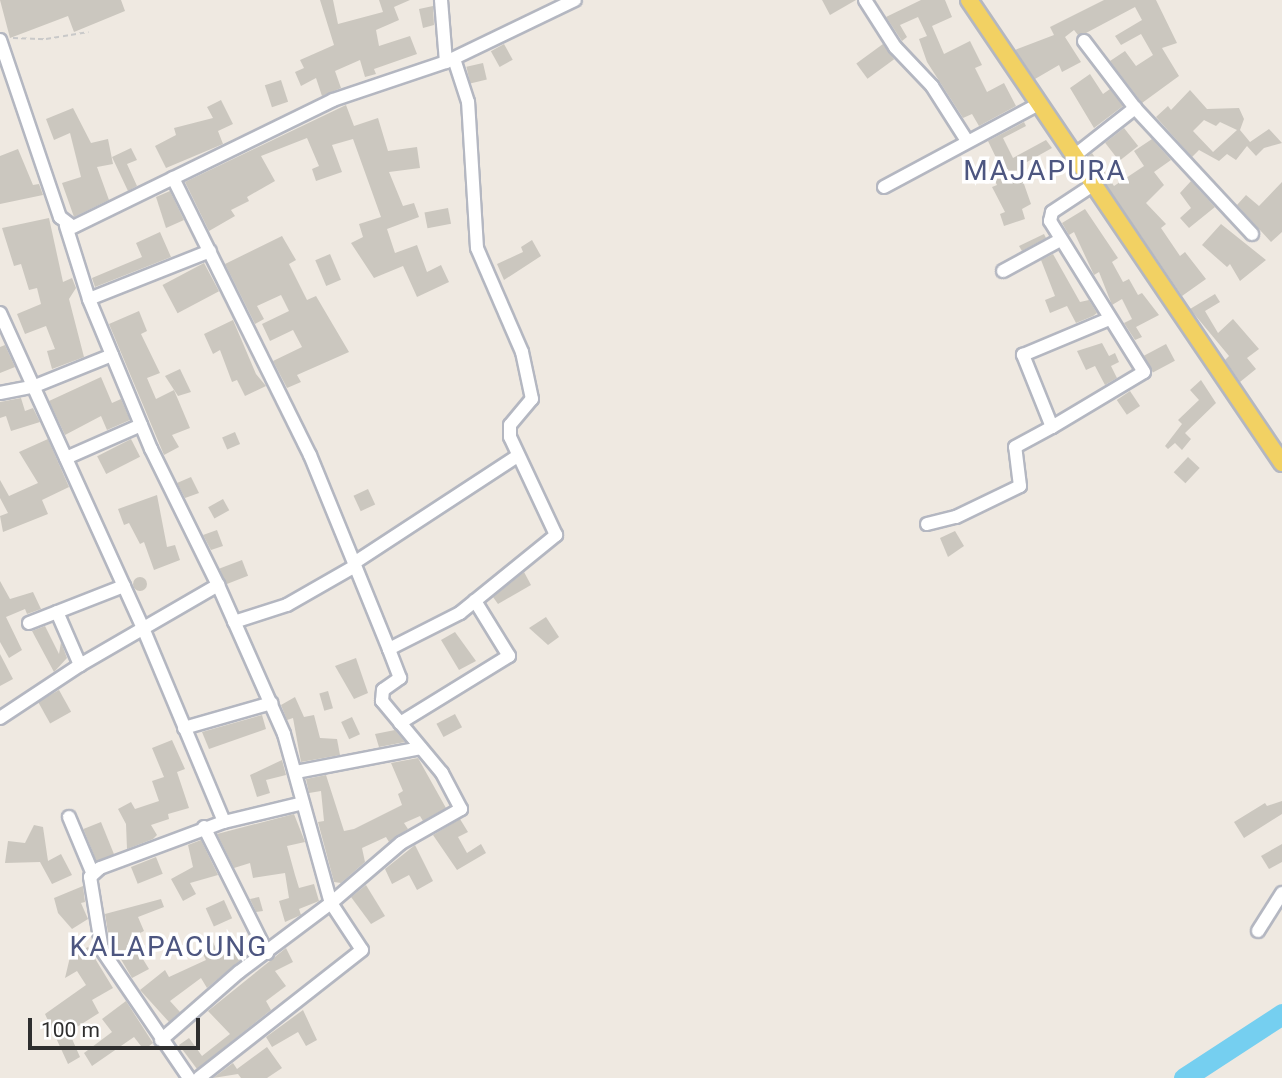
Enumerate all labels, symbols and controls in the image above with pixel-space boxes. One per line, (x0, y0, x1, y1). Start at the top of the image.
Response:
district label: MAJAPURA (964, 154, 1126, 188)
district label: KALAPACUNG (71, 930, 267, 964)
scale bar (32, 1004, 203, 1048)
text: 100 m (41, 1018, 100, 1042)

